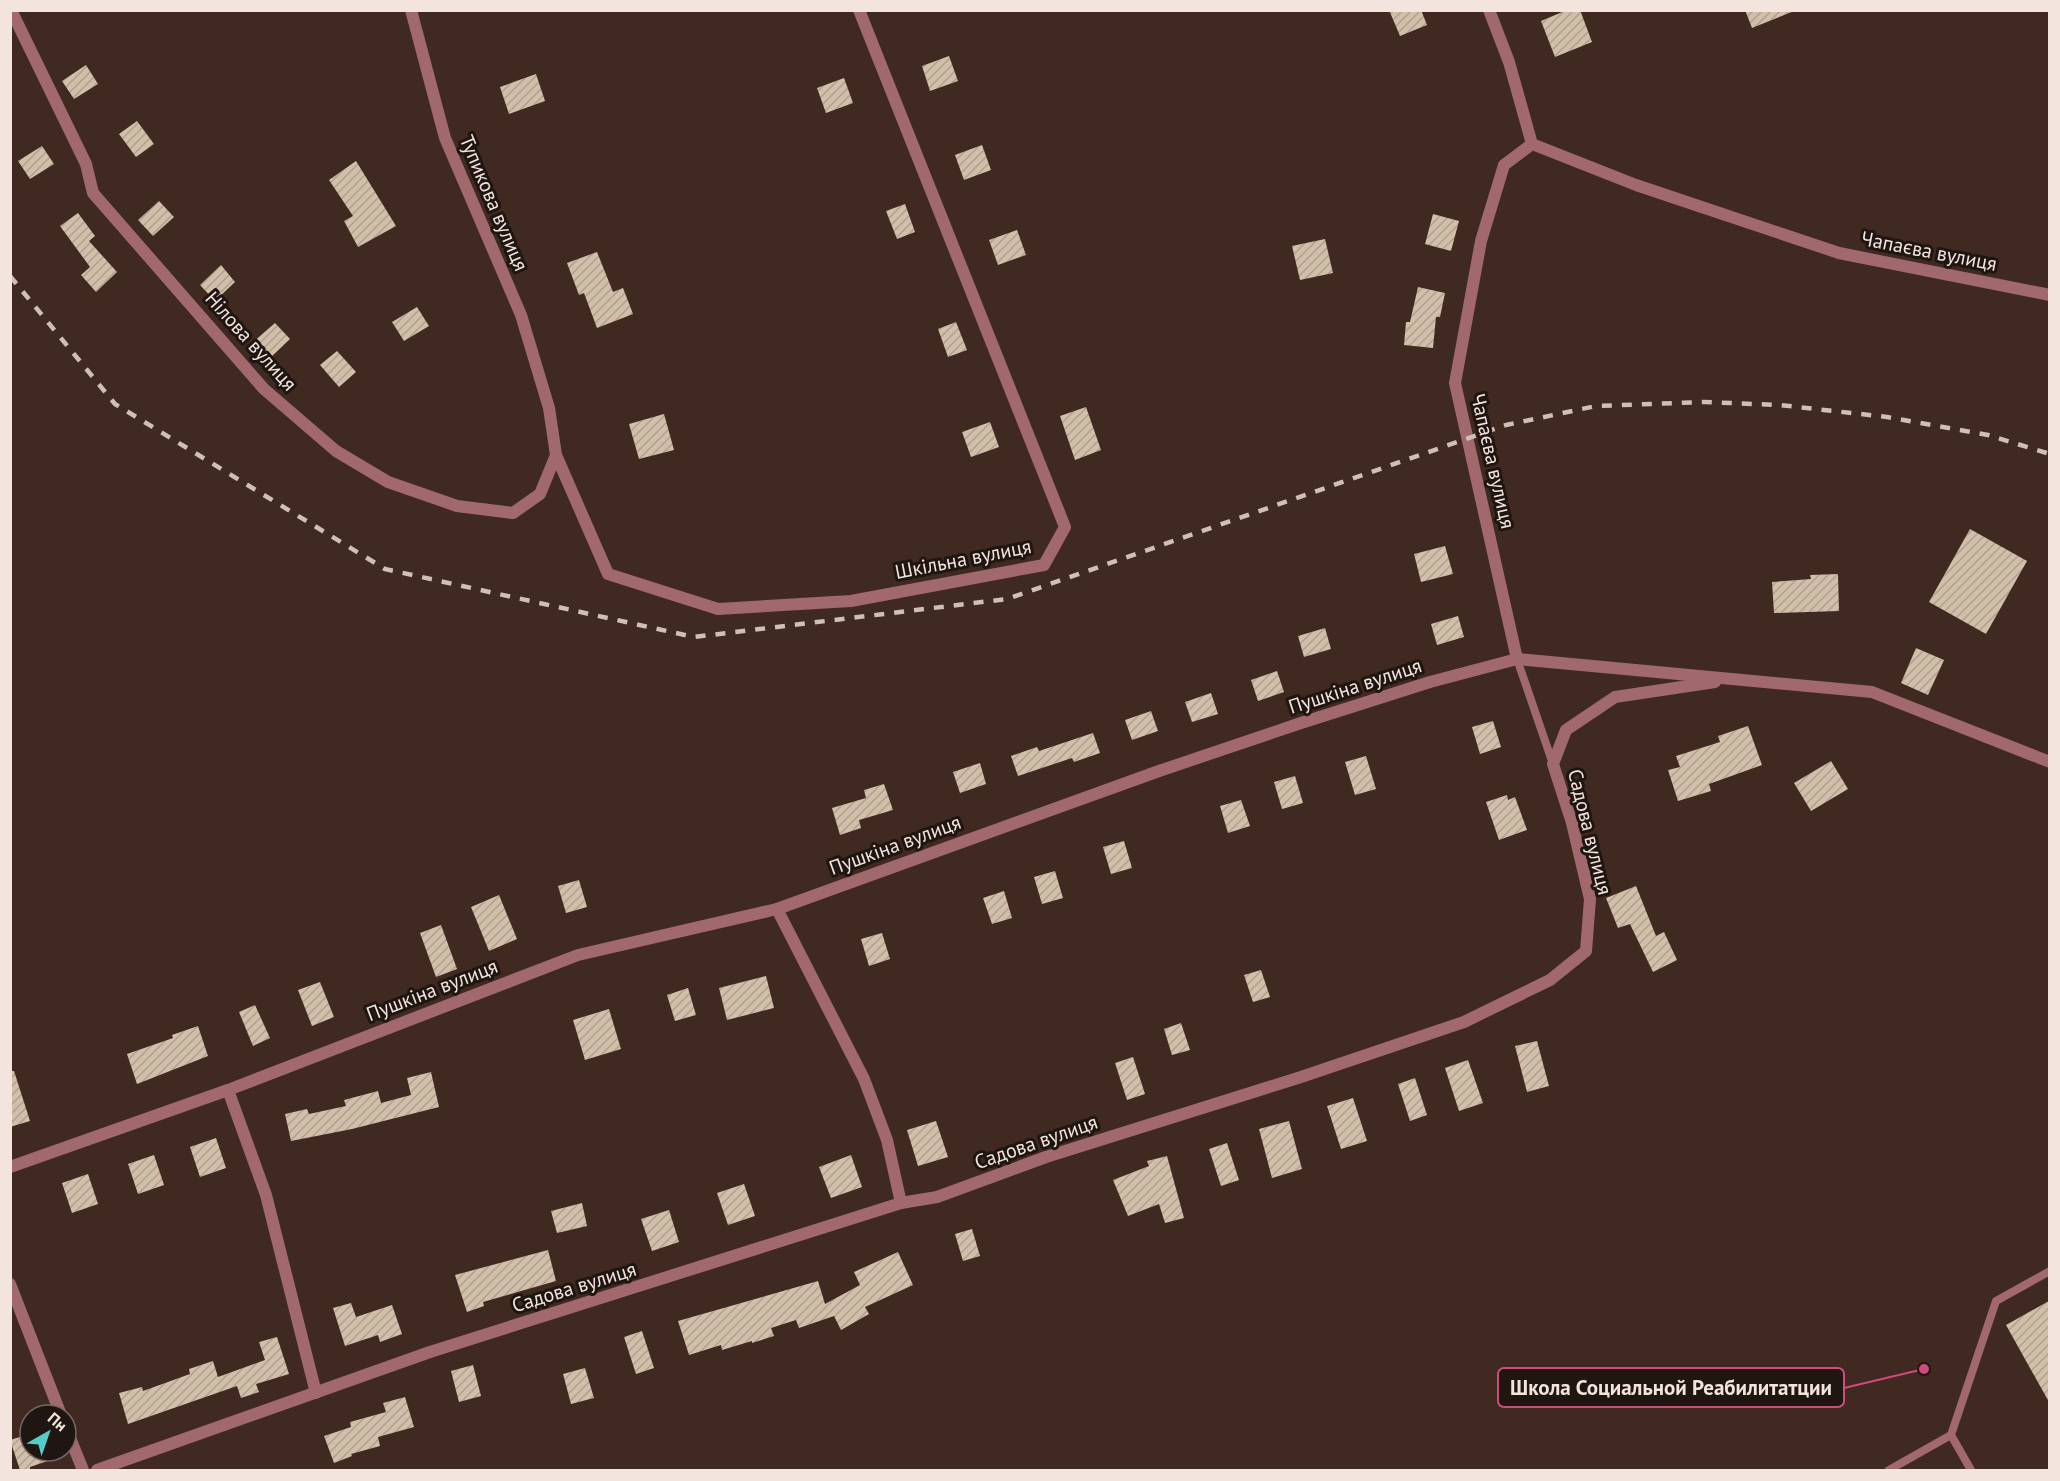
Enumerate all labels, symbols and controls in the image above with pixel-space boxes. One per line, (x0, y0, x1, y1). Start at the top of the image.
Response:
street label: Тупикова вулиця (454, 131, 534, 275)
street label: Чапаєва вулиця (1859, 225, 1999, 277)
street label: Нілова вулиця (199, 286, 303, 396)
street label: Чапаєва вулиця (1465, 391, 1521, 531)
street label: Шкільна вулиця (893, 533, 1033, 585)
street label: Пушкіна вулиця (1285, 652, 1425, 720)
street label: Садова вулиця (1562, 766, 1618, 898)
street label: Пушкіна вулиця (825, 809, 965, 881)
street label: Пушкіна вулиця (363, 953, 501, 1027)
street label: Садова вулиця (971, 1109, 1101, 1175)
street label: Садова вулиця (509, 1256, 639, 1318)
callout: Школа Социальной Реабилитатции (1498, 1368, 1844, 1407)
text: Школа Социальной Реабилитатции (1510, 1374, 1832, 1401)
north arrow (18, 1403, 78, 1463)
text: Пн (44, 1408, 71, 1435)

